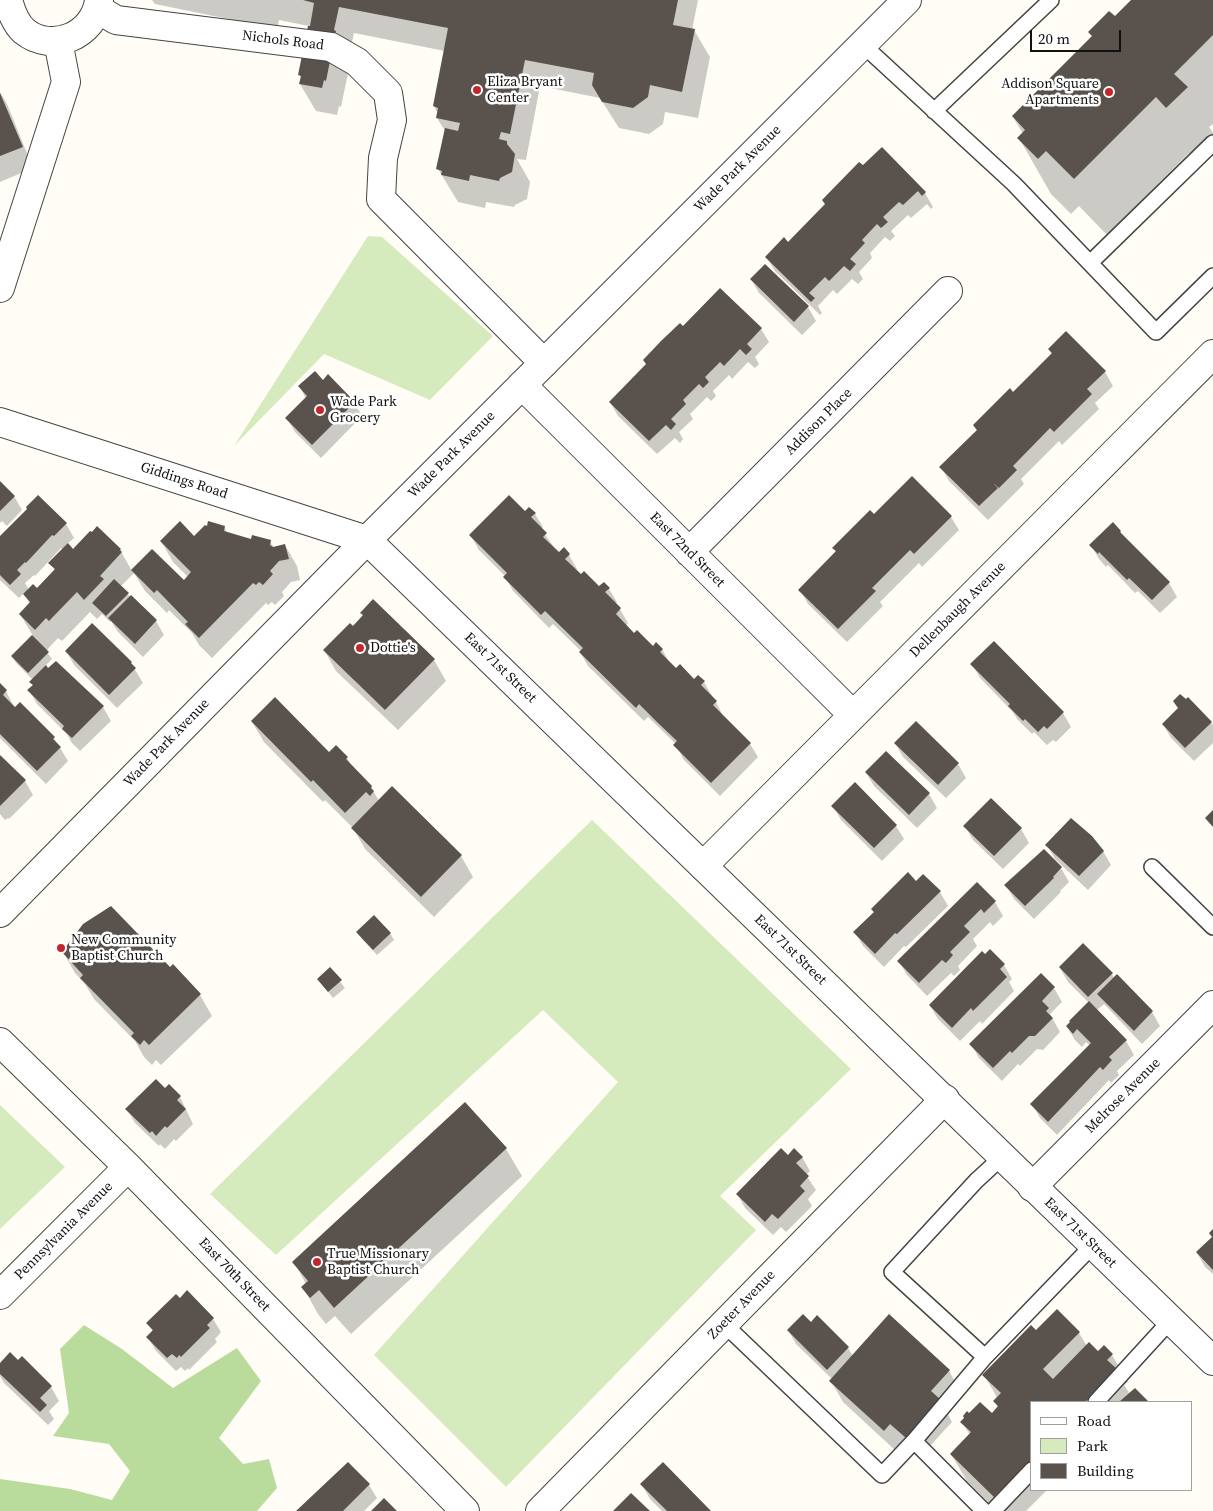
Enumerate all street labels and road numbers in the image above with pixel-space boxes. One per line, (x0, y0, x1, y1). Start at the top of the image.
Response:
street label: Nichols Road (241, 28, 325, 54)
street label: Wade Park Avenue (691, 122, 785, 216)
street label: Addison Place (782, 385, 856, 459)
street label: Wade Park Avenue (405, 408, 499, 502)
street label: Giddings Road (138, 459, 230, 503)
street label: East 72nd Street (646, 509, 728, 591)
street label: Dellenbaugh Avenue (906, 558, 1010, 662)
street label: East 71st Street (461, 629, 539, 707)
street label: Wade Park Avenue (121, 695, 213, 791)
street label: East 71st Street (751, 911, 829, 989)
street label: Melrose Avenue (1082, 1055, 1164, 1137)
street label: Pennsylvania Avenue (11, 1178, 117, 1284)
street label: East 71st Street (1041, 1194, 1119, 1272)
street label: East 70th Street (195, 1235, 273, 1315)
street label: Zoeter Avenue (705, 1267, 779, 1343)

